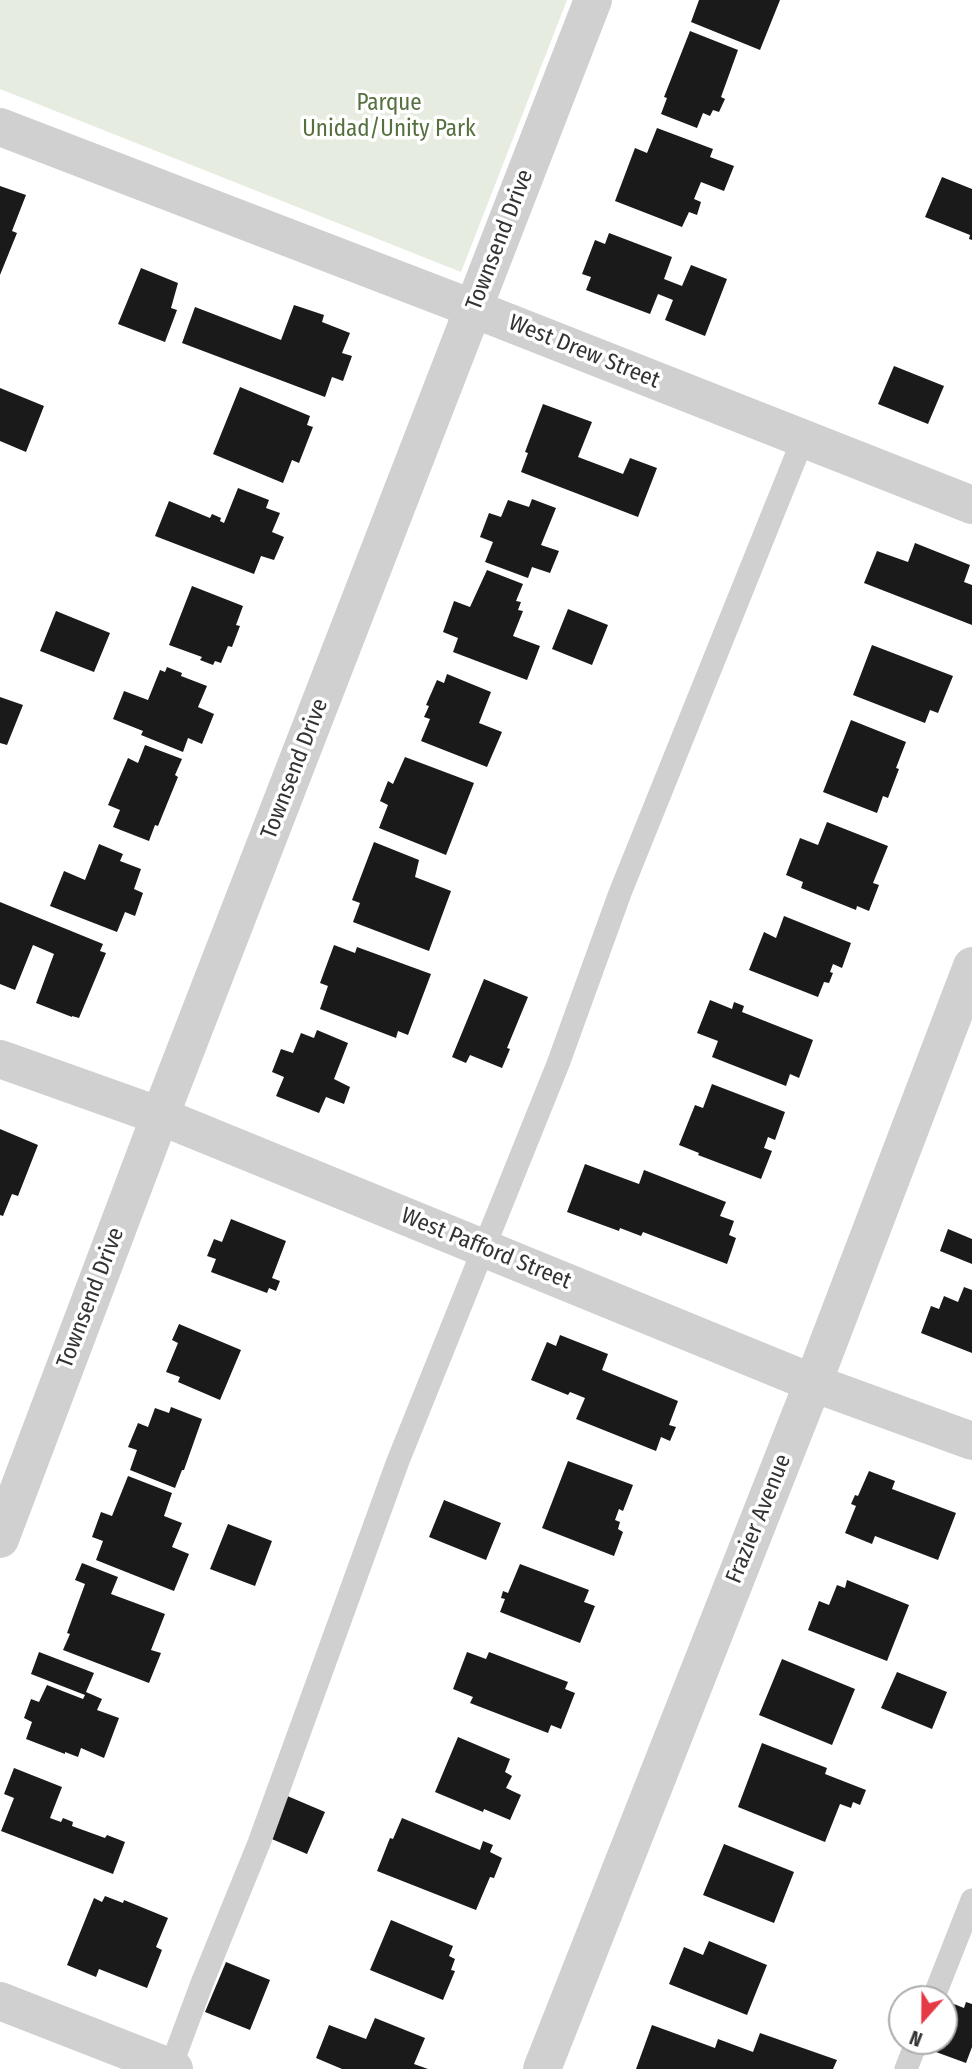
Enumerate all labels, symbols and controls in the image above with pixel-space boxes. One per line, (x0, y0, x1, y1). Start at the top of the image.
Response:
park label: Parque Unidad/Unity Park (302, 90, 476, 144)
street label: Townsend Drive (461, 166, 539, 314)
street label: West Drew Street (505, 309, 663, 395)
street label: Townsend Drive (256, 695, 334, 843)
street label: West Pafford Street (397, 1202, 575, 1296)
street label: Townsend Drive (52, 1224, 130, 1372)
street label: Frazier Avenue (721, 1450, 797, 1588)
north arrow (888, 1985, 958, 2055)
text: N (907, 2025, 925, 2051)

